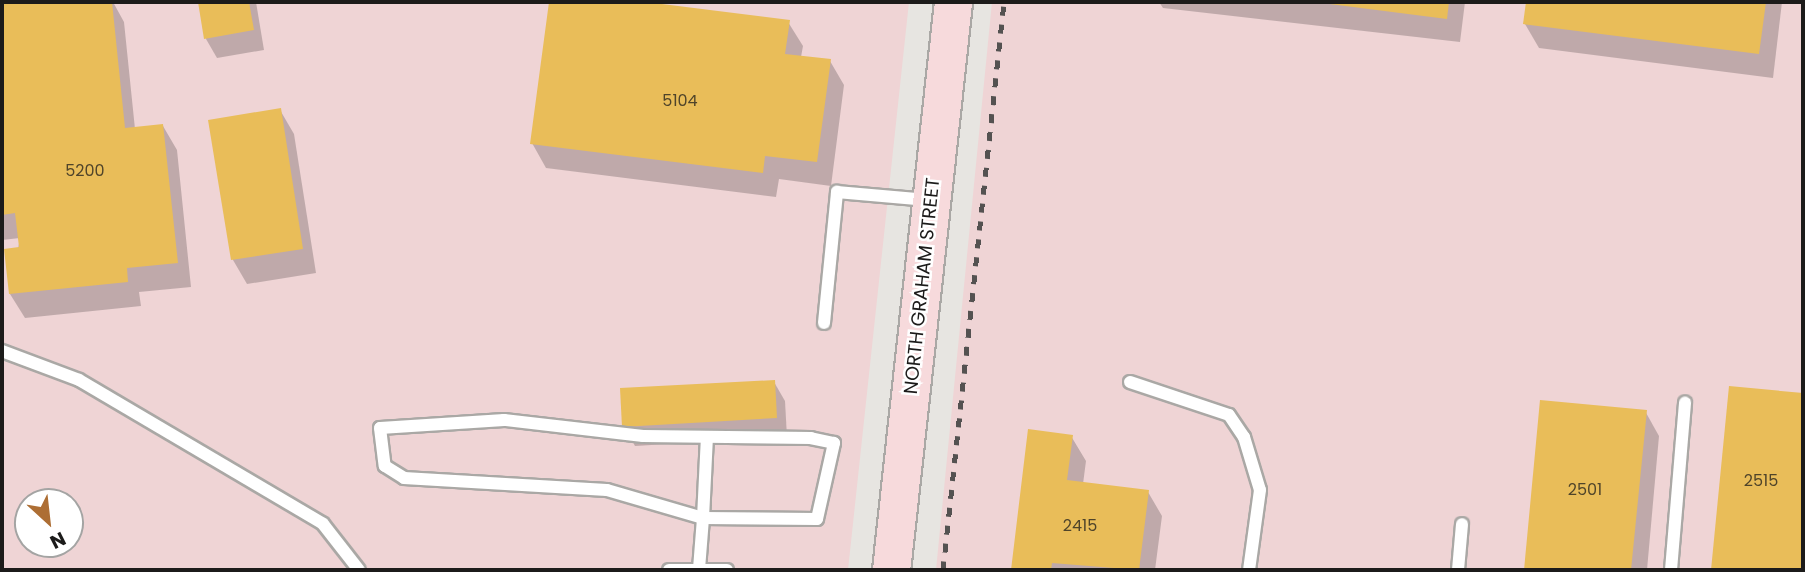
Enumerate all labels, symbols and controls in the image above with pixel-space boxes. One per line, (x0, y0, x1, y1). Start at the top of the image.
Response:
house number: 5104 (662, 91, 698, 111)
house number: 5200 (65, 161, 105, 181)
street label: NORTH GRAHAM STREET (899, 177, 945, 395)
house number: 2515 (1744, 471, 1778, 491)
house number: 2501 (1568, 480, 1602, 500)
north arrow (14, 488, 84, 558)
house number: 2415 (1063, 516, 1097, 536)
text: N (45, 525, 70, 556)

